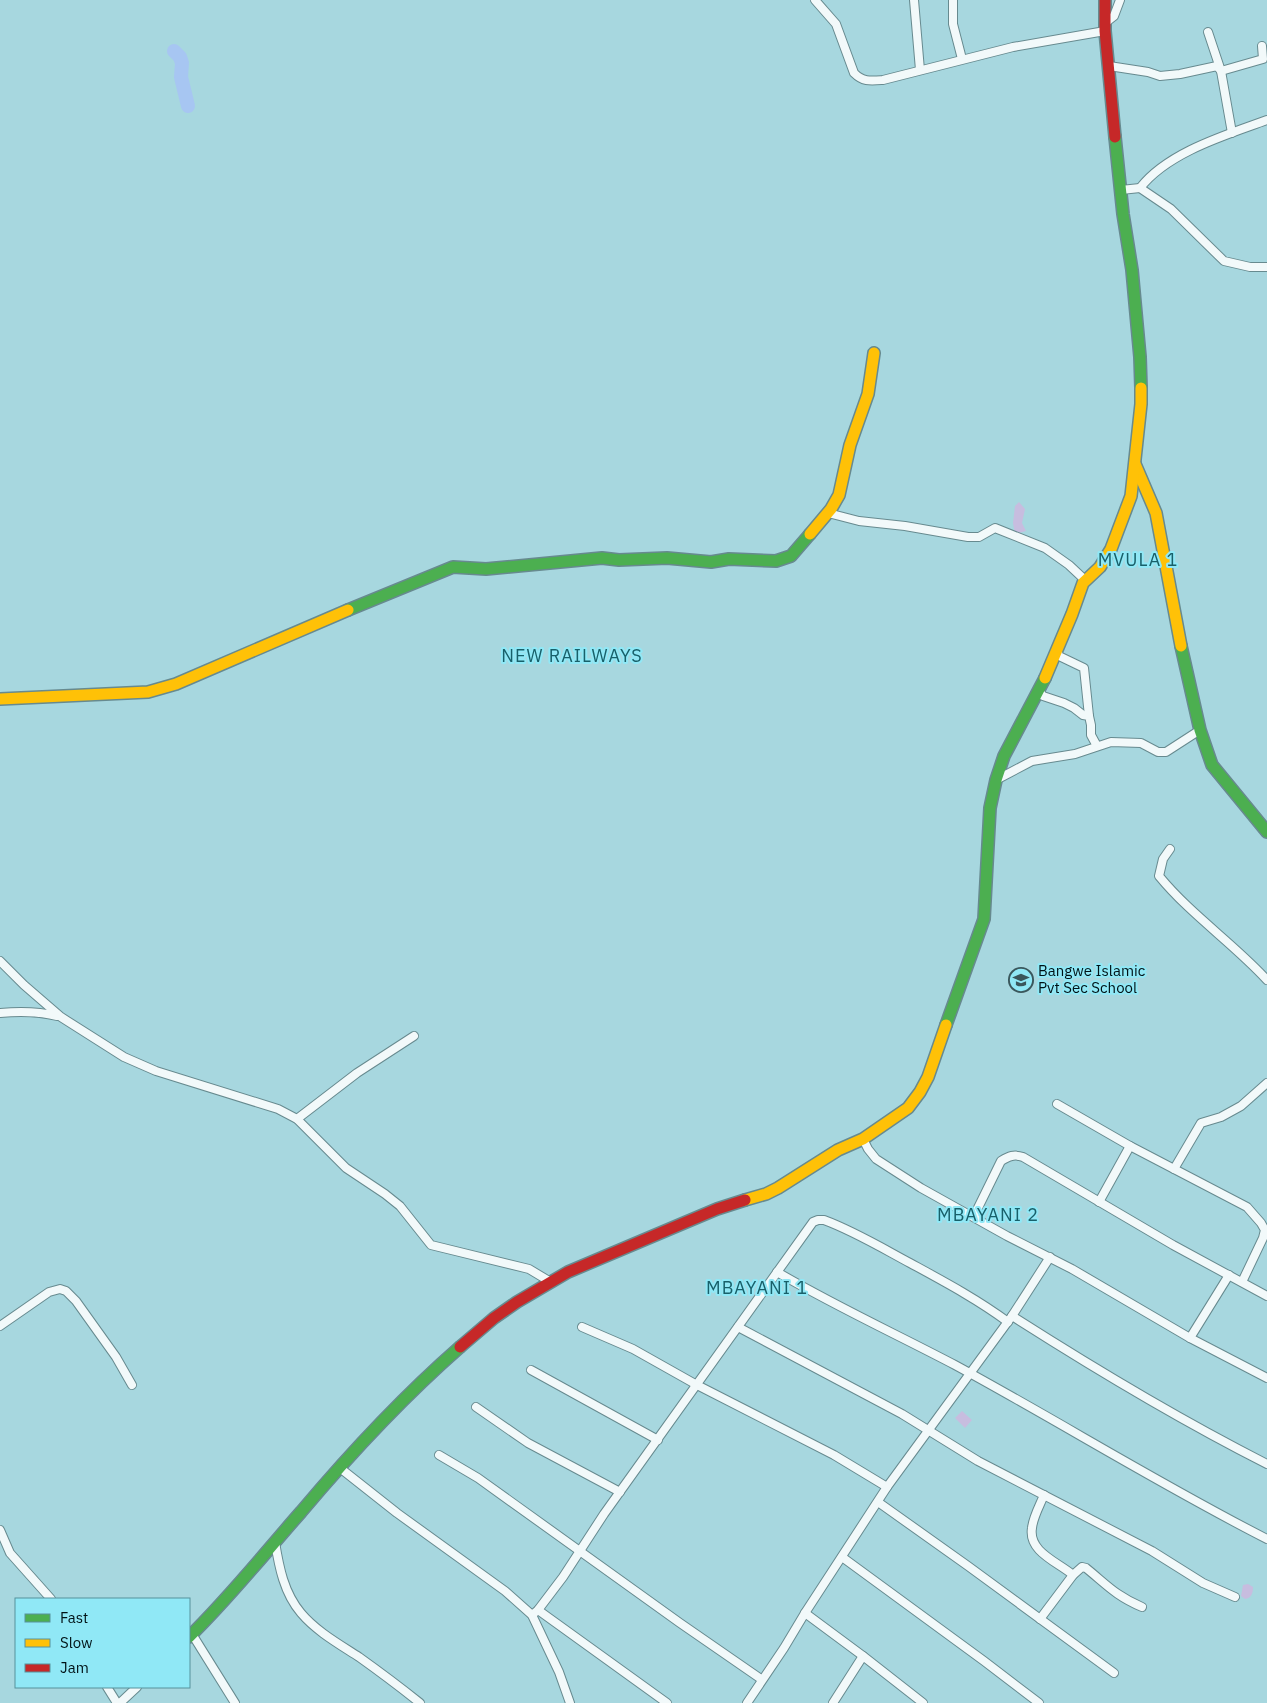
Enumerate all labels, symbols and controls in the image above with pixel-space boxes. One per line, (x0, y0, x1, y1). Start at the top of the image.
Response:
district label: MVULA 1 (1098, 548, 1178, 571)
district label: NEW RAILWAYS (501, 644, 643, 667)
place label: Bangwe Islamic Pvt Sec School (1038, 961, 1146, 997)
school or university icon: Bangwe Islamic Pvt Sec School (1008, 967, 1034, 993)
district label: MBAYANI 2 (937, 1203, 1039, 1226)
district label: MBAYANI 1 (706, 1276, 808, 1299)
legend (15, 1598, 190, 1688)
text: Fast (60, 1608, 88, 1627)
text: Slow (60, 1633, 93, 1652)
text: Jam (60, 1658, 89, 1677)

